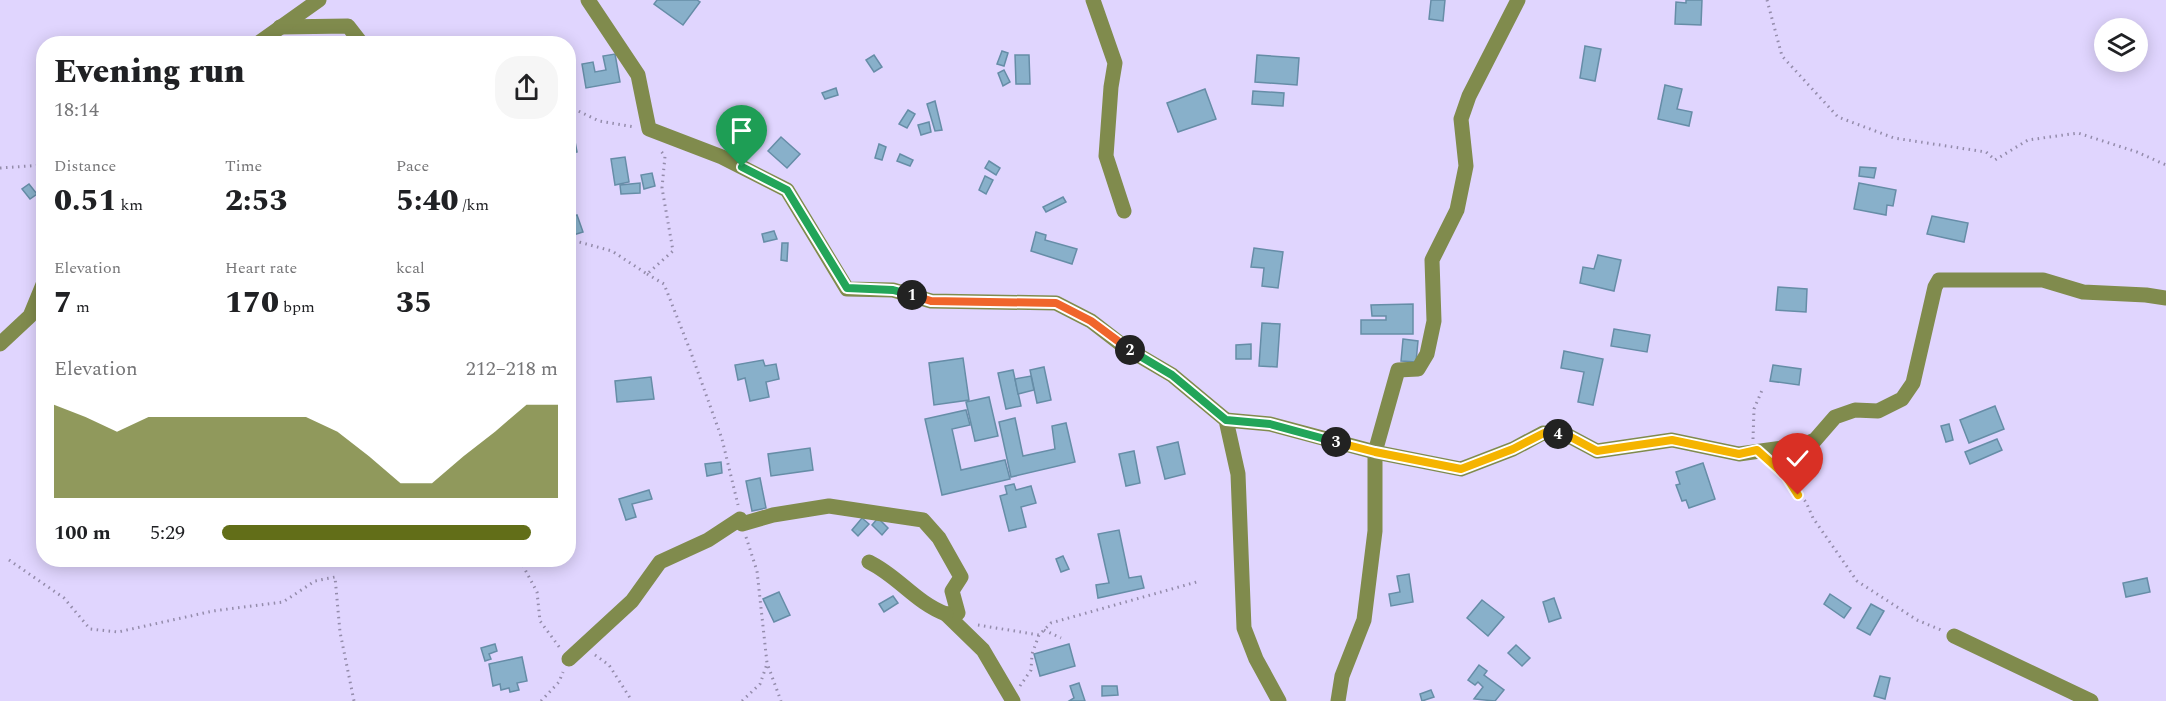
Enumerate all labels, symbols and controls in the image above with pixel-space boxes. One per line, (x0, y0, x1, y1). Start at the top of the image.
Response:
map controls (2094, 18, 2148, 72)
button: layers (2094, 18, 2148, 72)
text: Evening run (54, 47, 245, 97)
button: share (495, 56, 558, 119)
text: 18:14 (54, 95, 99, 125)
pin (716, 105, 767, 167)
icon: arrive (725, 114, 758, 147)
text: Distance (54, 154, 116, 178)
text: Time (225, 154, 262, 178)
text: Pace (396, 154, 429, 178)
text: 0.51 (54, 178, 116, 224)
text: 2:53 (225, 178, 287, 224)
text: 5:40 (396, 178, 458, 224)
text: km (116, 193, 143, 217)
text: /km (458, 193, 489, 217)
text: Elevation (54, 256, 121, 280)
text: Heart rate (225, 256, 297, 280)
text: kcal (396, 256, 425, 280)
text: 7 (54, 280, 72, 326)
text: 170 (225, 280, 279, 326)
text: 35 (396, 280, 432, 326)
pin: 1 (897, 280, 927, 310)
text: 1 (908, 283, 916, 307)
text: m (72, 295, 90, 319)
text: bpm (279, 295, 315, 319)
pin: 2 (1115, 335, 1145, 365)
text: 2 (1126, 338, 1134, 362)
text: Elevation (54, 354, 138, 384)
text: 212–218 m (466, 354, 558, 384)
pin: 4 (1543, 419, 1573, 449)
text: 4 (1554, 422, 1562, 446)
pin: 3 (1321, 427, 1351, 457)
text: 3 (1332, 430, 1340, 454)
pin (1772, 433, 1823, 495)
icon: check (1781, 442, 1814, 475)
text: 100 m (54, 518, 111, 548)
text: 5:29 (150, 518, 185, 548)

